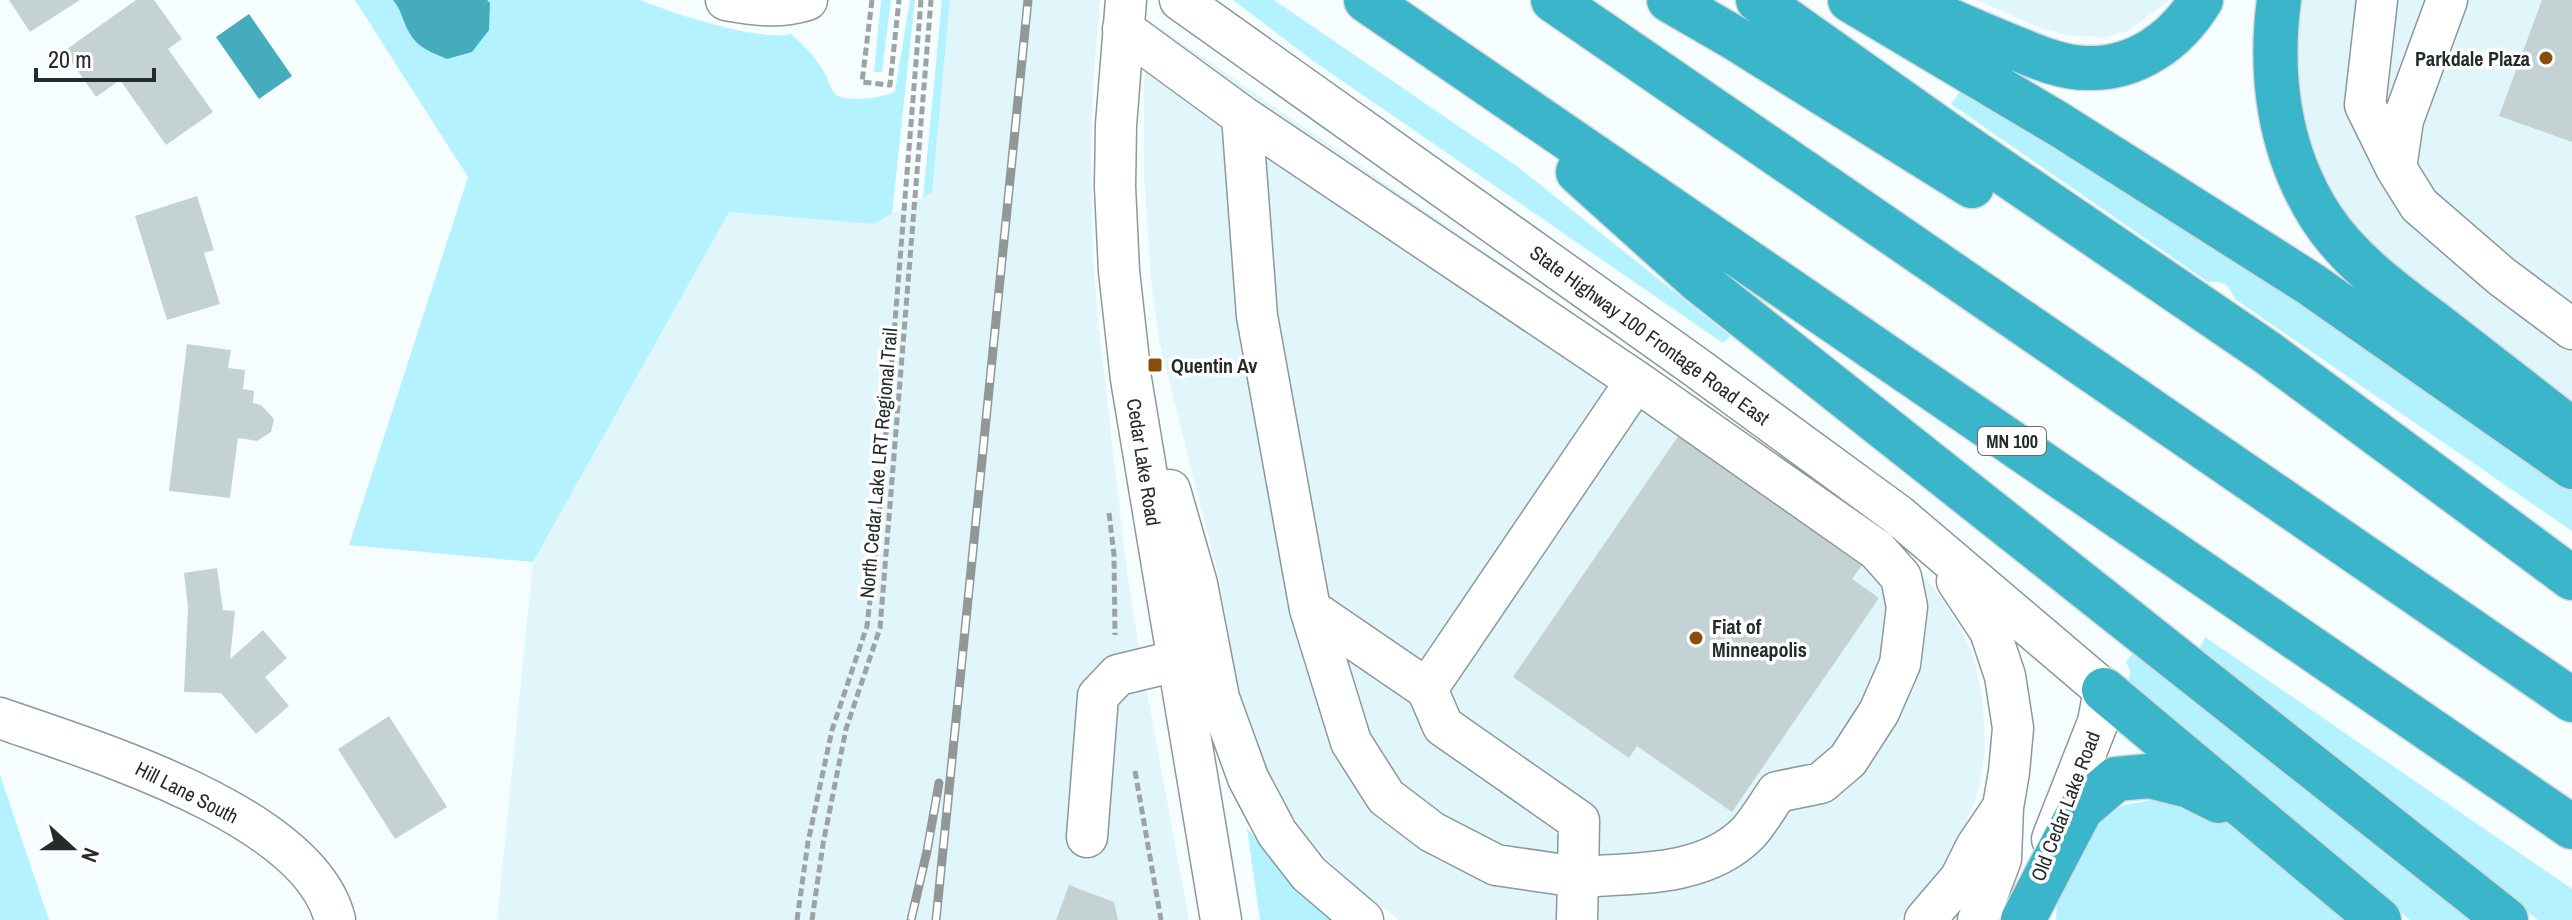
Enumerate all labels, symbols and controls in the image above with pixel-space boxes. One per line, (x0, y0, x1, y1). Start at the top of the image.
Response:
scale bar (36, 32, 154, 82)
text: 20 m (48, 43, 92, 75)
place label: Parkdale Plaza (2415, 45, 2530, 72)
marker: Parkdale Plaza (2537, 49, 2555, 67)
street label: State Highway 100 Frontage Road East (1525, 239, 1776, 431)
street label: North Cedar Lake LRT Regional Trail (853, 327, 903, 599)
place label: Quentin Av (1171, 352, 1258, 379)
marker: Quentin Av (1146, 356, 1164, 374)
street label: Cedar Lake Road (1121, 396, 1167, 528)
road number: MN 100 (1978, 427, 2046, 455)
place label: Fiat of Minneapolis (1712, 613, 1807, 663)
marker: Fiat of Minneapolis (1687, 629, 1705, 647)
street label: Old Cedar Lake Road (2024, 727, 2106, 885)
street label: Hill Lane South (131, 755, 243, 829)
north arrow (32, 808, 112, 888)
text: N (74, 844, 107, 867)

